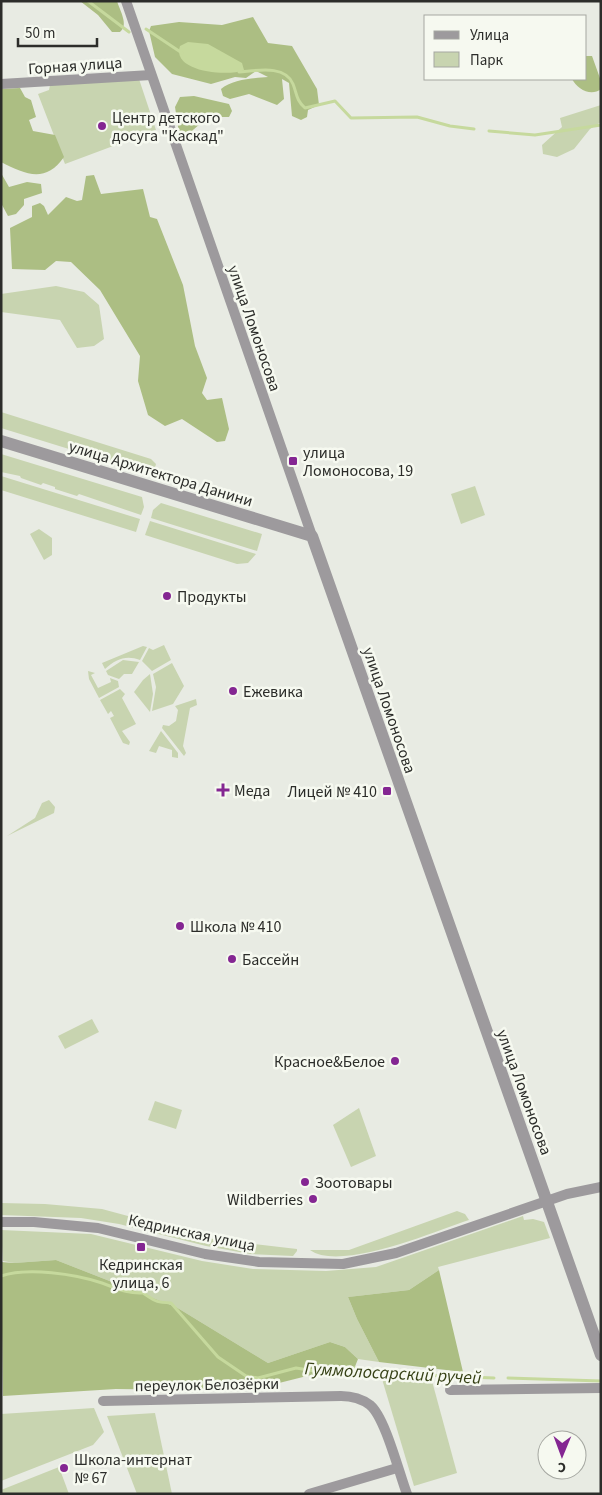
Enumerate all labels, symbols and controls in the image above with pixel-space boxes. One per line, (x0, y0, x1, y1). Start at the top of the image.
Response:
scale bar (18, 15, 96, 47)
legend (424, 15, 587, 80)
text: 50 m (25, 23, 55, 44)
text: Улица (470, 25, 509, 46)
text: Парк (470, 50, 504, 71)
street label: Горная улица (27, 52, 123, 80)
place label: Центр детского досуга "Каскад" (112, 107, 224, 147)
marker: Центр детского досуга "Каскад" (96, 120, 108, 132)
street label: улица Ломоносова (222, 262, 286, 394)
street label: улица Архитектора Данини (66, 435, 256, 512)
place label: улица Ломоносова, 19 (303, 442, 413, 482)
marker: улица Ломоносова, 19 (287, 455, 299, 467)
place label: Продукты (177, 586, 247, 608)
marker: Продукты (161, 590, 173, 602)
street label: улица Ломоносова (357, 644, 421, 776)
place label: Ежевика (243, 681, 303, 703)
marker: Ежевика (227, 685, 239, 697)
place label: Меда (234, 780, 270, 802)
place label: Лицей № 410 (287, 781, 377, 803)
marker: Меда (216, 783, 230, 797)
marker: Лицей № 410 (381, 785, 393, 797)
place label: Школа № 410 (190, 916, 281, 938)
marker: Школа № 410 (174, 920, 186, 932)
place label: Бассейн (242, 949, 299, 971)
marker: Бассейн (226, 953, 238, 965)
street label: улица Ломоносова (491, 1026, 557, 1158)
place label: Красное&Белое (274, 1051, 385, 1073)
marker: Красное&Белое (389, 1055, 401, 1067)
place label: Зоотовары (315, 1172, 393, 1194)
marker: Зоотовары (299, 1176, 311, 1188)
place label: Wildberries (227, 1189, 303, 1211)
marker: Wildberries (307, 1193, 319, 1205)
street label: Кедринская улица (126, 1209, 257, 1257)
marker: Кедринская улица, 6 (135, 1241, 147, 1253)
place label: Кедринская улица, 6 (99, 1254, 183, 1294)
water label: Гуммолосарский ручей (304, 1356, 482, 1391)
street label: переулок Белозёрки (135, 1373, 279, 1397)
north arrow (537, 1430, 587, 1480)
place label: Школа-интернат № 67 (74, 1449, 192, 1489)
text: С (558, 1457, 566, 1477)
marker: Школа-интернат № 67 (58, 1462, 70, 1474)

